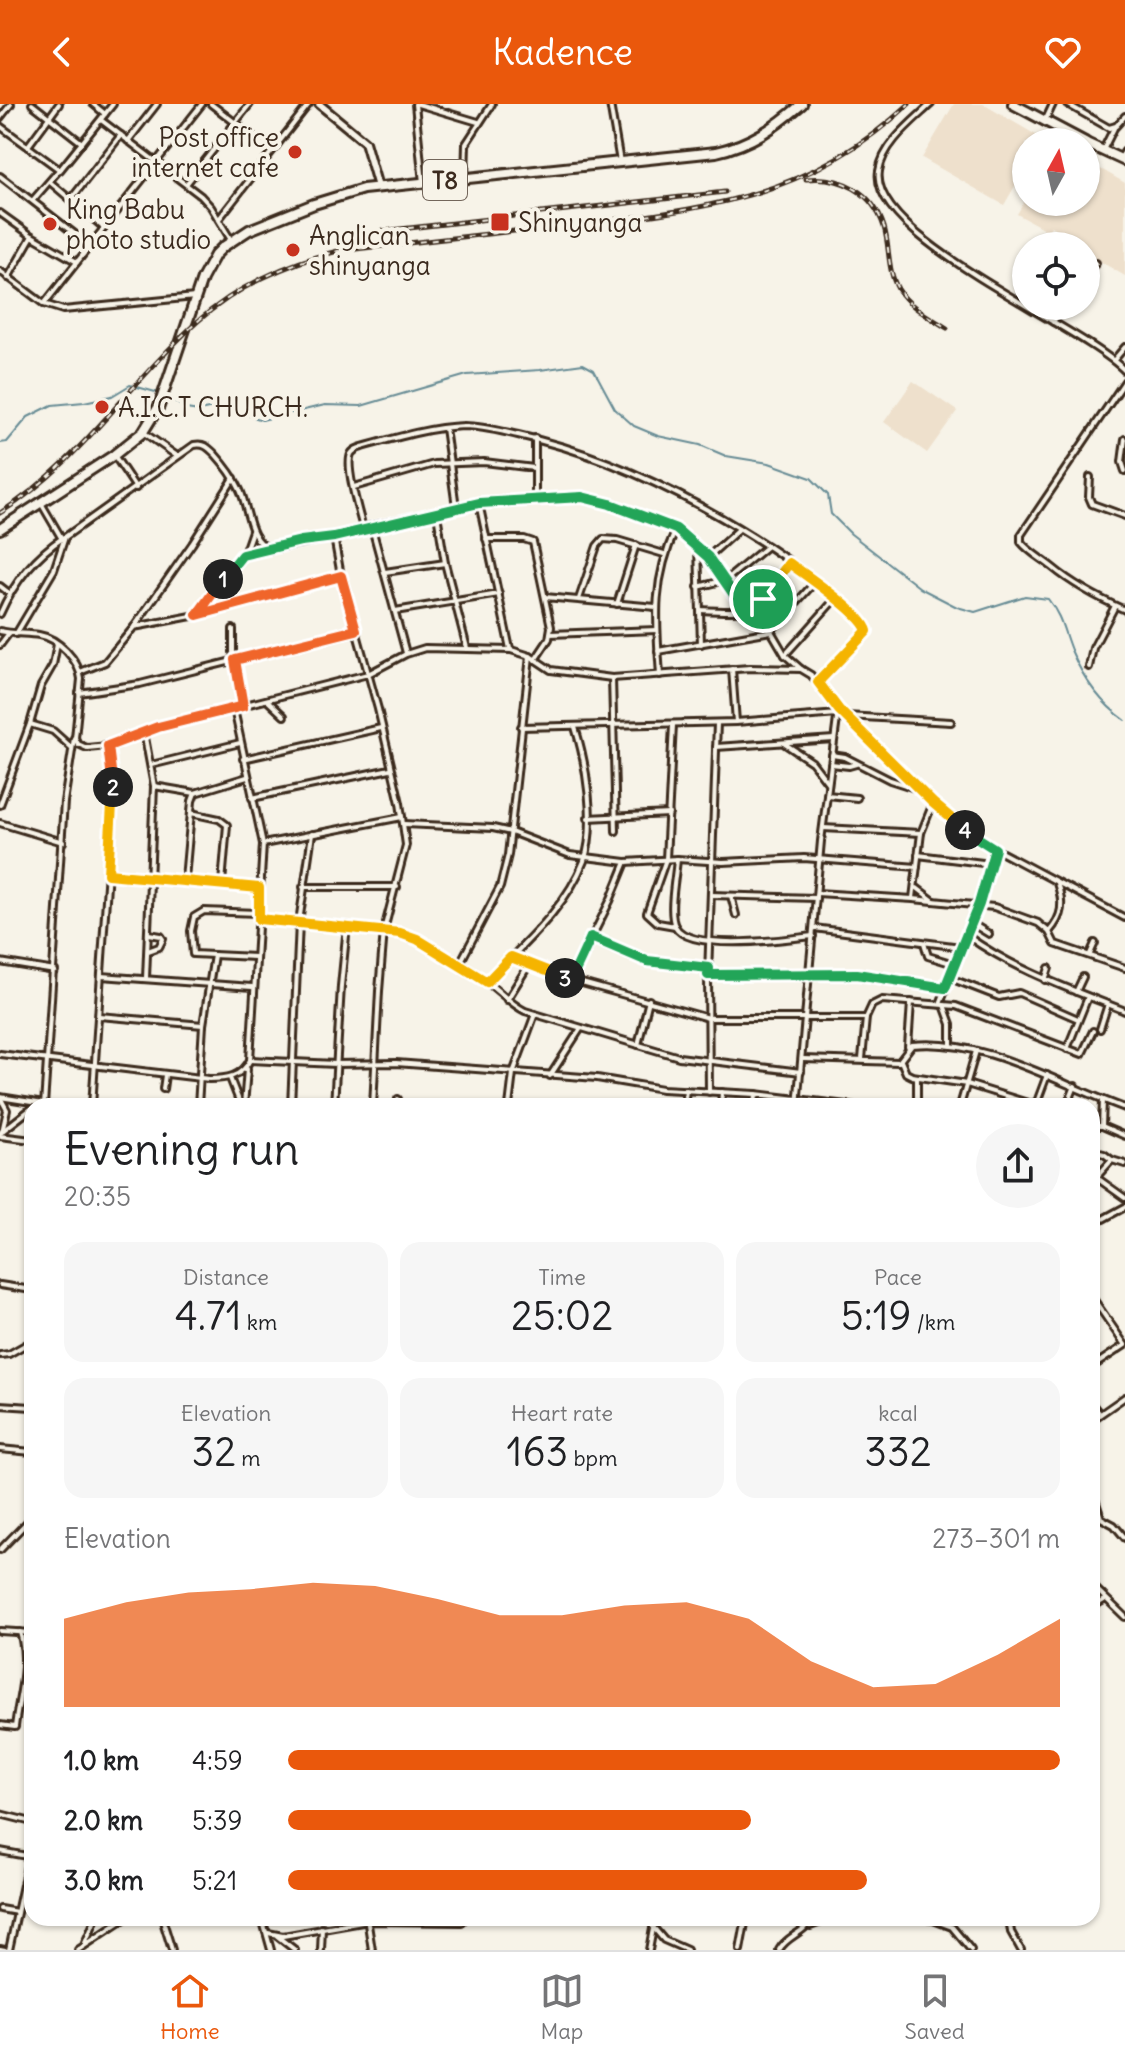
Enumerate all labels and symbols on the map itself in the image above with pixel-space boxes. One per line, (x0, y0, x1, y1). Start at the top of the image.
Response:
place label: Post office internet cafe (132, 121, 279, 184)
north arrow (1012, 128, 1100, 216)
marker: Post office internet cafe (286, 143, 304, 161)
road number: T8 (423, 160, 467, 200)
place label: King Babu photo studio (66, 193, 211, 256)
place label: Shinyanga (518, 206, 642, 239)
marker: Shinyanga (489, 211, 511, 233)
marker: King Babu photo studio (41, 215, 59, 233)
place label: Anglican shinyanga (309, 219, 431, 282)
marker: Anglican shinyanga (284, 241, 302, 259)
place label: A.I.C.T CHURCH. (118, 391, 308, 424)
marker: A.I.C.T CHURCH. (93, 398, 111, 416)
pin: 1 (203, 559, 243, 599)
pin (729, 565, 797, 633)
pin: 2 (93, 767, 133, 807)
pin: 4 (945, 810, 985, 850)
pin: 3 (545, 958, 585, 998)

